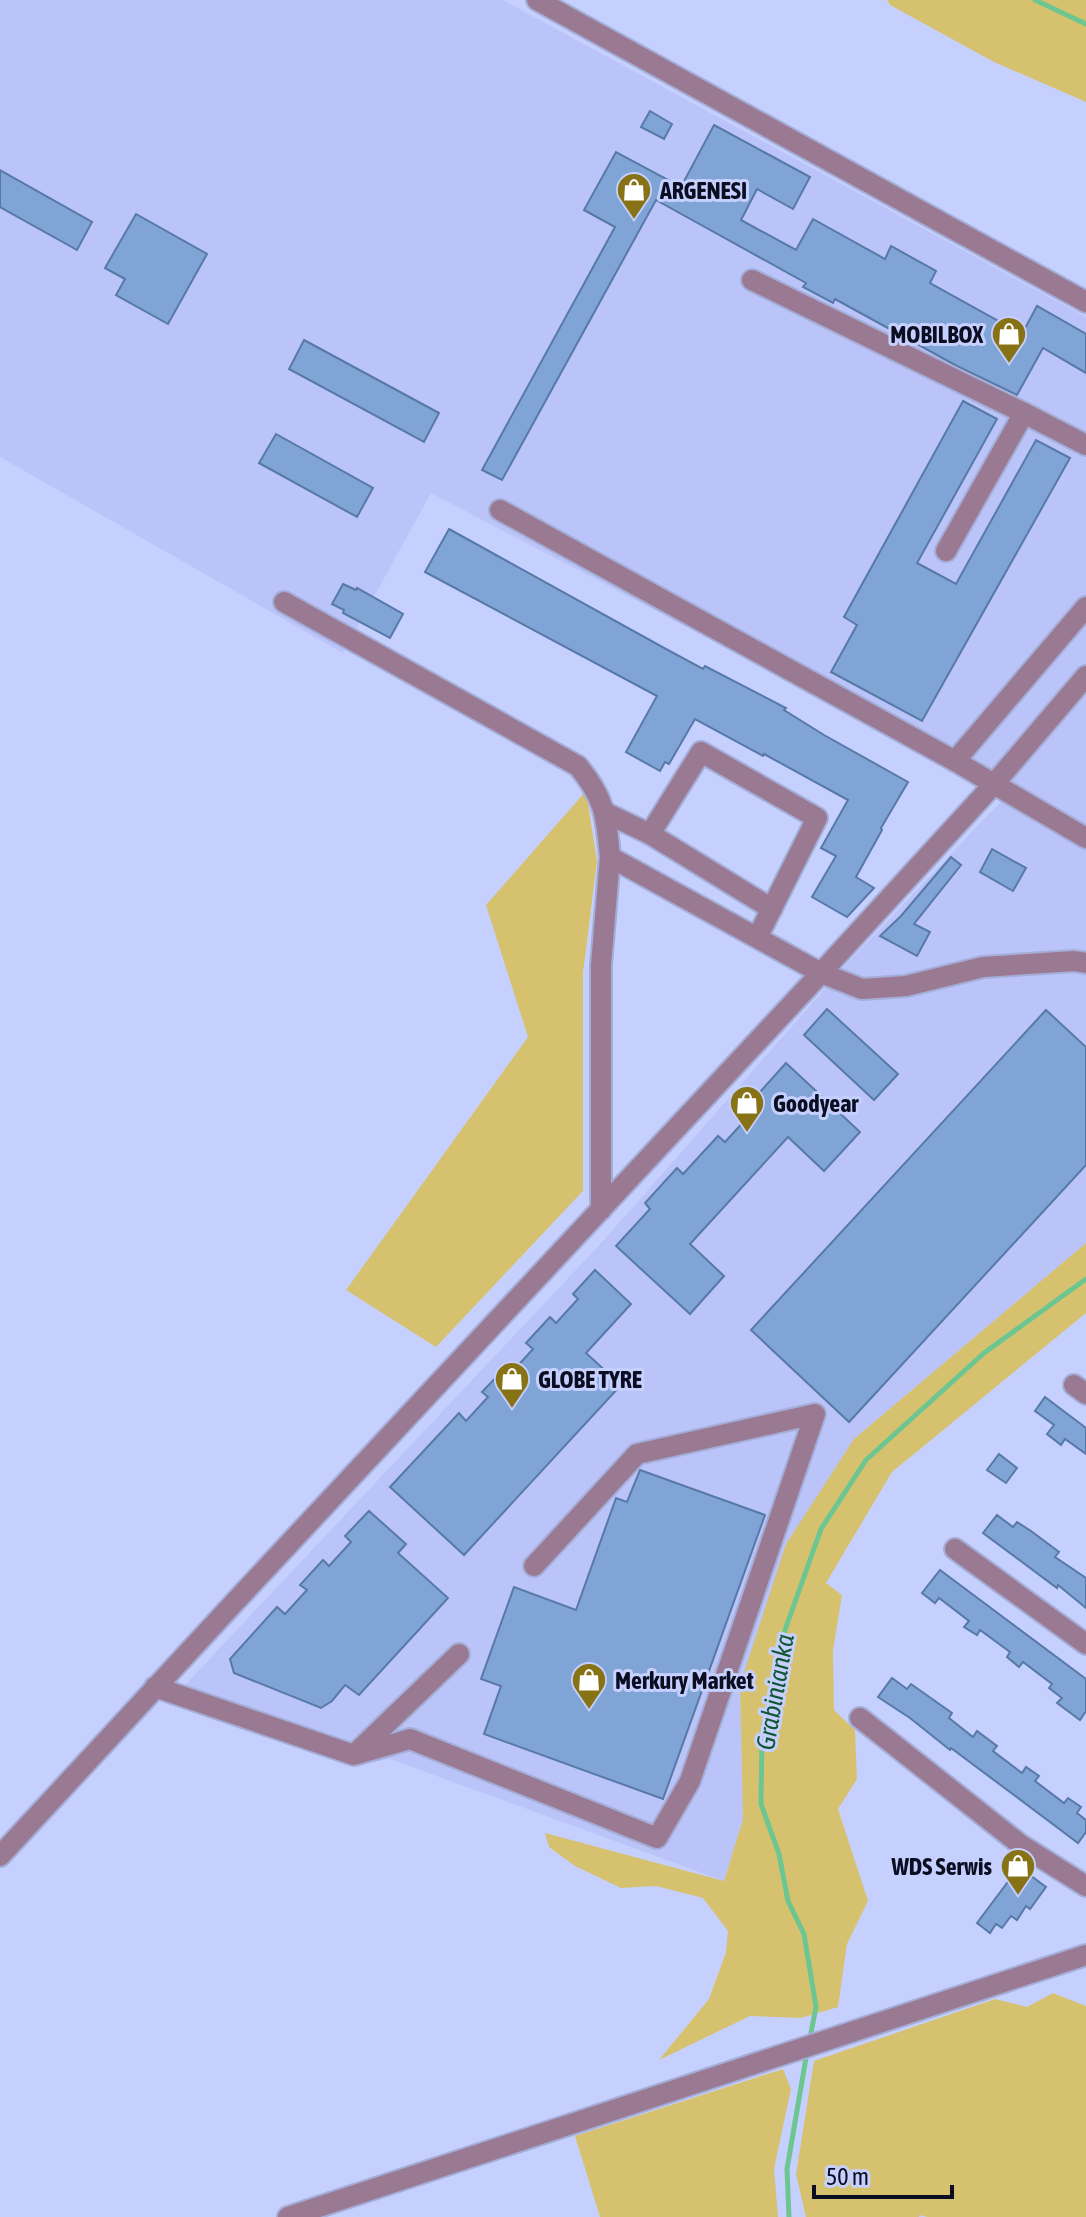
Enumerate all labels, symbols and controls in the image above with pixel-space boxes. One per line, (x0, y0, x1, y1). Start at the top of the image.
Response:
shop icon: ARGENESI (615, 171, 653, 221)
place label: ARGENESI (659, 177, 747, 204)
shop icon: MOBILBOX (990, 315, 1028, 365)
place label: MOBILBOX (890, 321, 983, 348)
shop icon: Goodyear (728, 1084, 766, 1134)
place label: Goodyear (773, 1090, 859, 1117)
shop icon: GLOBE TYRE (493, 1360, 531, 1410)
place label: GLOBE TYRE (538, 1366, 642, 1393)
water label: Grabinianka (750, 1632, 800, 1752)
shop icon: Merkury Market (570, 1661, 608, 1711)
place label: Merkury Market (615, 1667, 754, 1694)
shop icon: WDS Serwis (999, 1847, 1037, 1897)
place label: WDS Serwis (890, 1853, 993, 1880)
scale bar (814, 2149, 952, 2199)
text: 50 m (826, 2163, 869, 2190)

